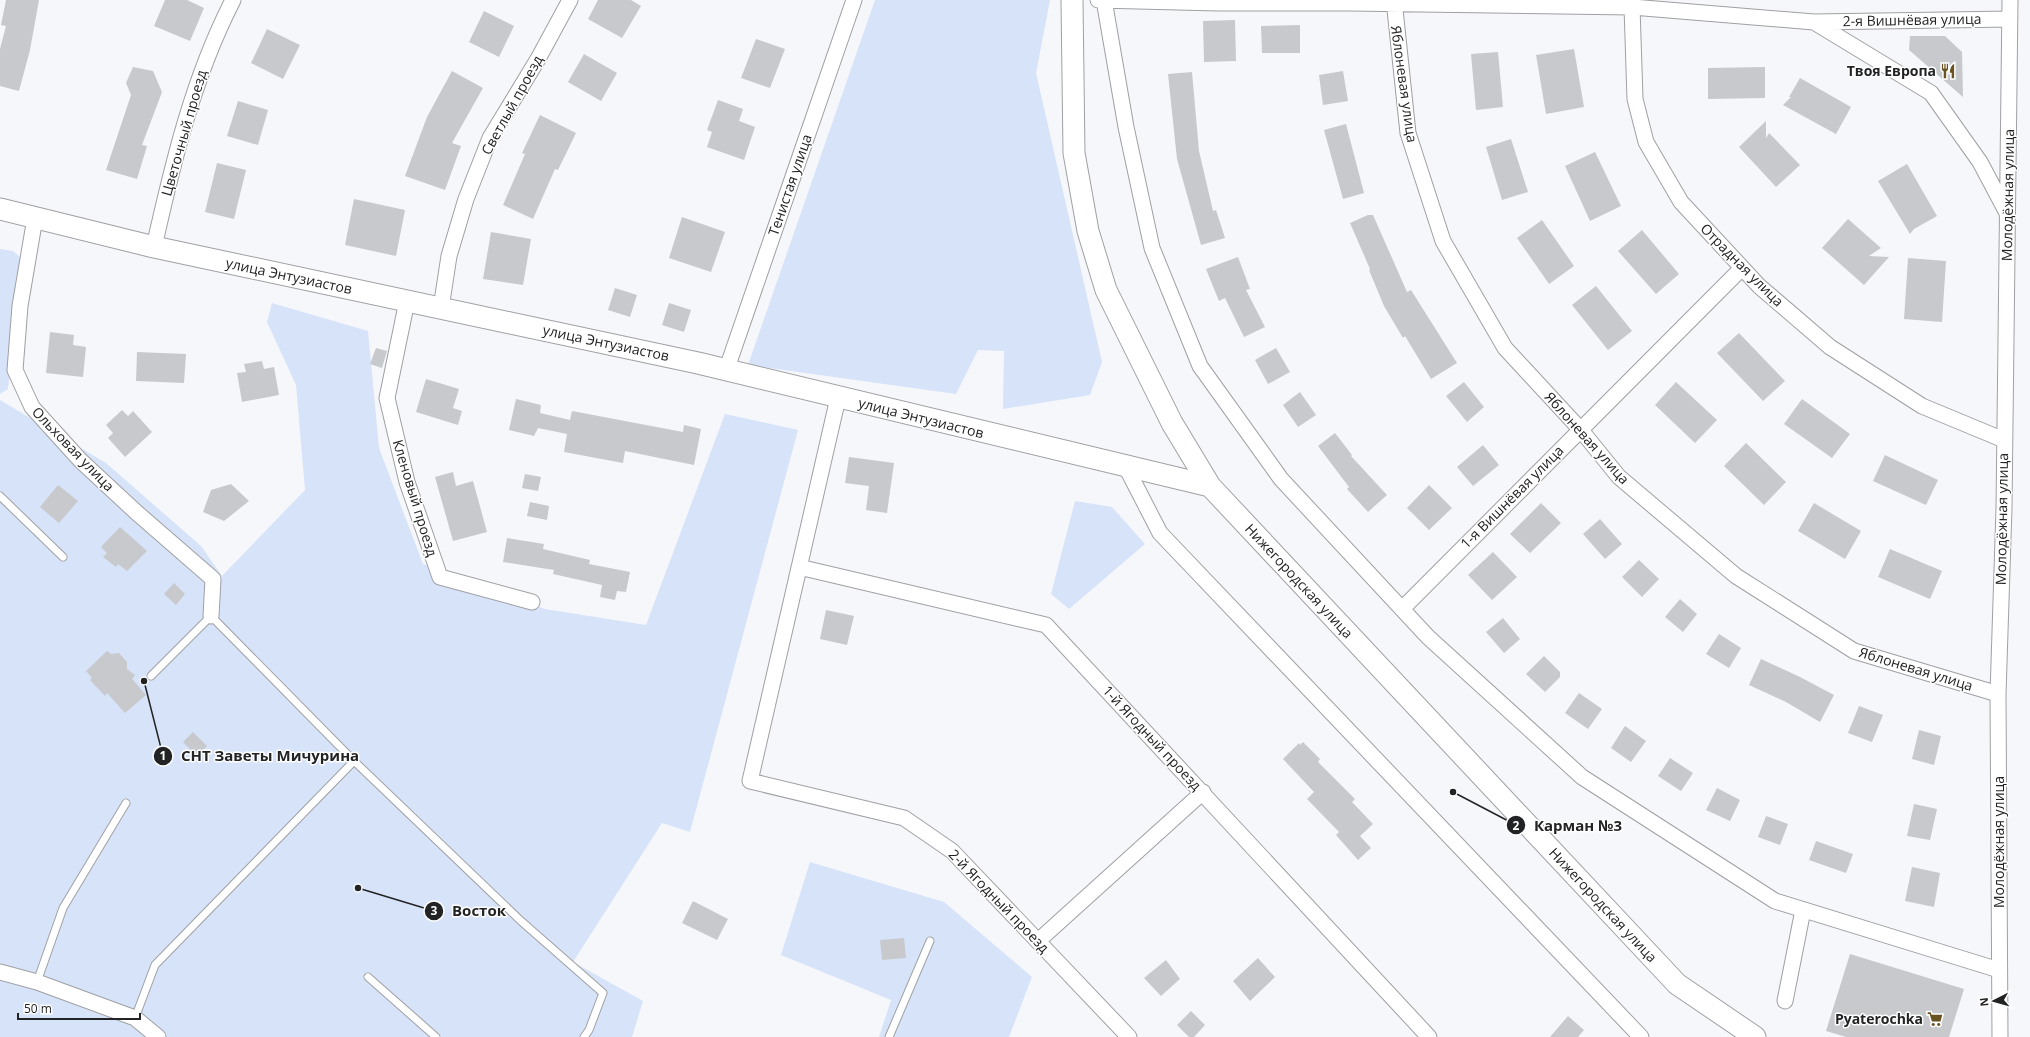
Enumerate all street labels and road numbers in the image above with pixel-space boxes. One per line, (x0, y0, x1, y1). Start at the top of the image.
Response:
street label: 2-я Вишнёвая улица (1842, 9, 1981, 30)
street label: Яблоневая улица (1387, 24, 1422, 144)
street label: Светлый проезд (476, 52, 547, 158)
street label: Цветочный проезд (156, 68, 211, 198)
street label: Молодёжная улица (1997, 129, 2018, 261)
street label: Тенистая улица (763, 132, 816, 238)
street label: Отрадная улица (1697, 219, 1788, 310)
street label: улица Энтузиастов (224, 253, 354, 298)
street label: улица Энтузиастов (541, 320, 671, 365)
street label: Яблоневая улица (1541, 387, 1634, 488)
street label: улица Энтузиастов (856, 393, 986, 442)
street label: Ольховая улица (28, 402, 119, 495)
street label: Кленовый проезд (389, 437, 442, 559)
street label: 1-я Вишнёвая улица (1456, 441, 1567, 552)
street label: Молодёжная улица (1991, 453, 2012, 585)
street label: Нижегородская улица (1241, 519, 1358, 642)
street label: Яблоневая улица (1857, 642, 1975, 695)
street label: 1-й Ягодный проезд (1099, 681, 1206, 794)
street label: Молодёжная улица (1989, 776, 2008, 908)
street label: Нижегородская улица (1545, 843, 1662, 966)
street label: 2-й Ягодный проезд (945, 845, 1054, 956)

